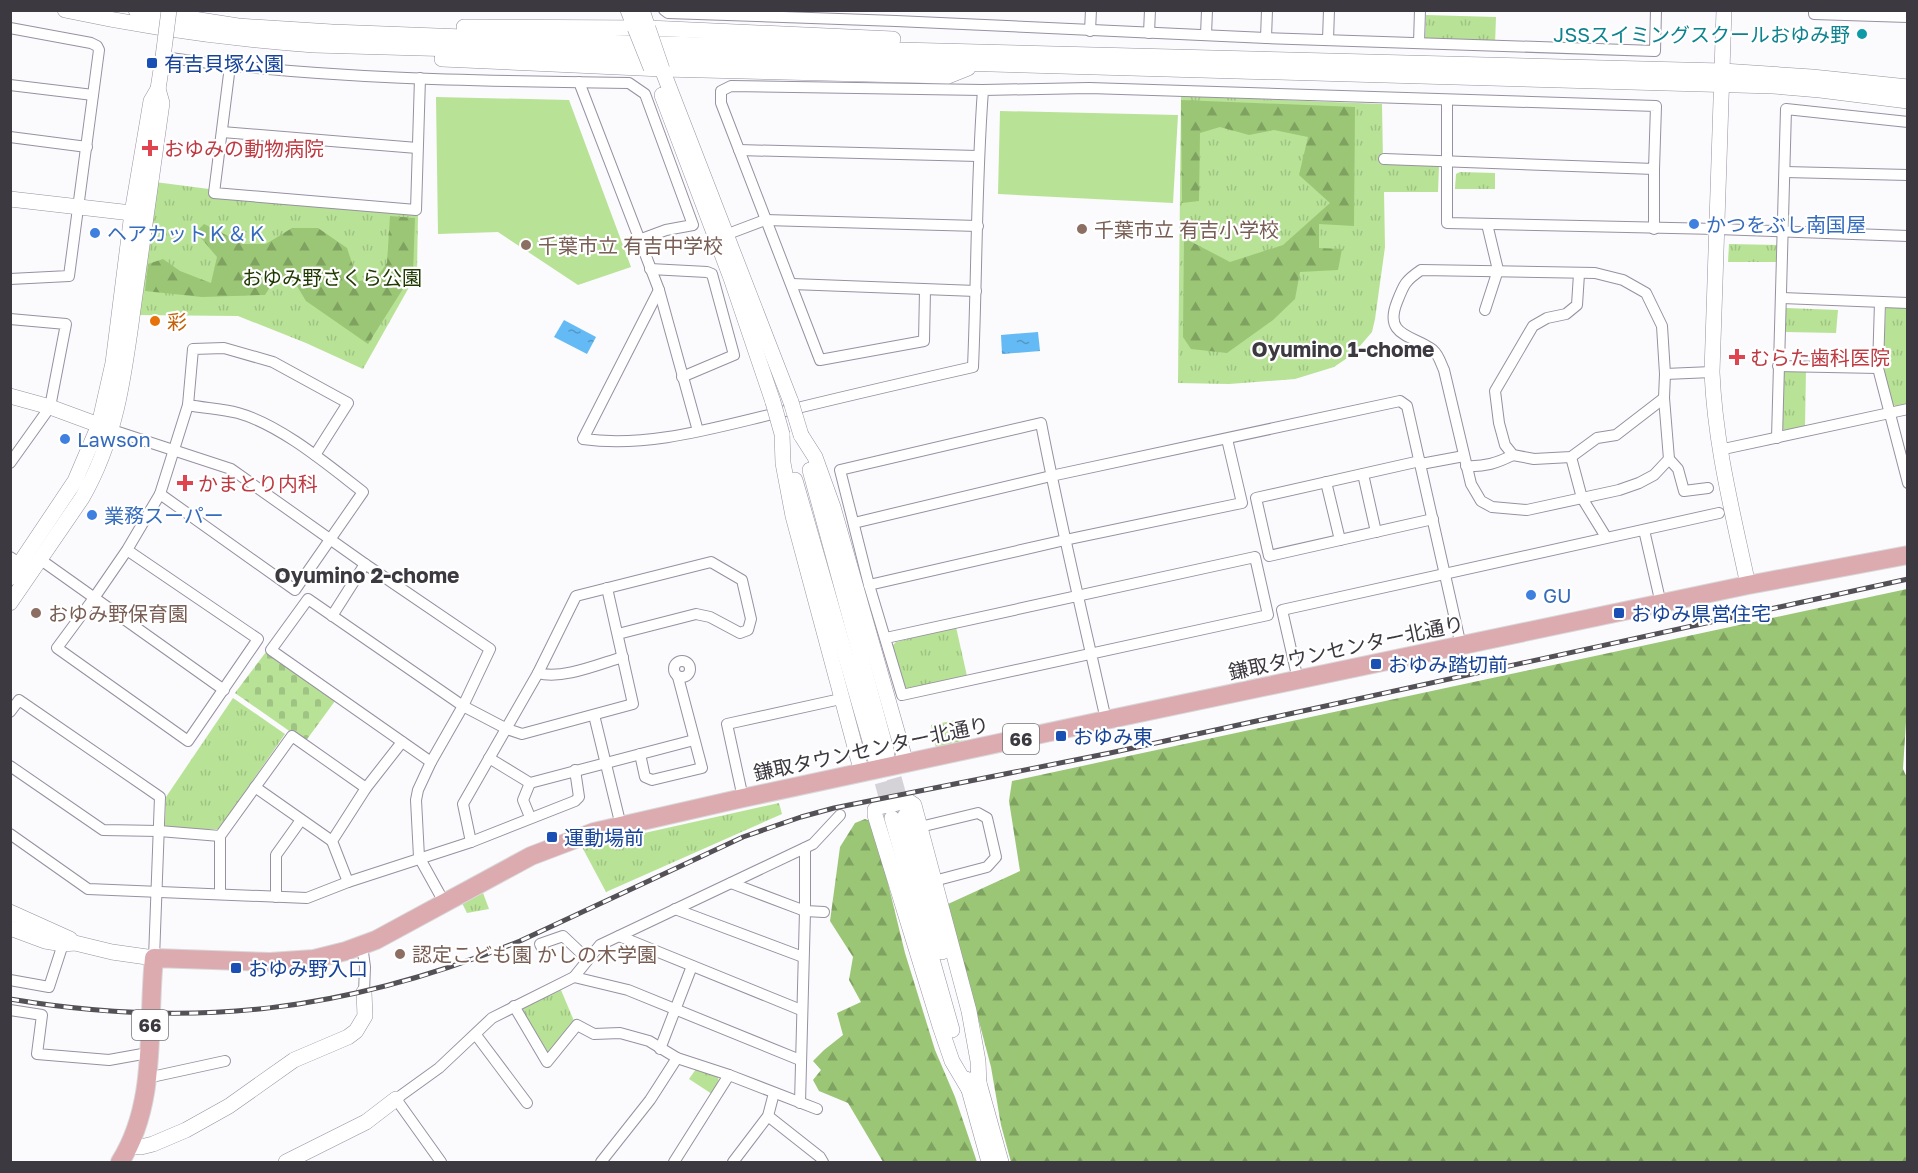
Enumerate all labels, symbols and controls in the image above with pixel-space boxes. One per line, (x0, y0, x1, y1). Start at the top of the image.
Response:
place label: JSSスイミングスクールおゆみ野 (1553, 22, 1850, 46)
marker: JSSスイミングスクールおゆみ野 (1855, 27, 1869, 41)
place label: 有吉貝塚公園 (164, 51, 284, 75)
marker: 有吉貝塚公園 (145, 56, 159, 70)
place label: おゆみの動物病院 (164, 136, 324, 160)
marker: おゆみの動物病院 (141, 139, 159, 157)
place label: かつをぶし南国屋 (1706, 212, 1866, 236)
place label: 千葉市立 有吉小学校 (1094, 217, 1279, 241)
marker: かつをぶし南国屋 (1687, 217, 1701, 231)
place label: ヘアカットＫ＆Ｋ (107, 221, 267, 245)
marker: 千葉市立 有吉小学校 (1075, 222, 1089, 236)
marker: ヘアカットＫ＆Ｋ (88, 226, 102, 240)
place label: 千葉市立 有吉中学校 (538, 233, 723, 257)
marker: 千葉市立 有吉中学校 (519, 238, 533, 252)
park label: おゆみ野さくら公園 (242, 265, 422, 289)
place label: 彩 (167, 309, 187, 333)
marker: 彩 (148, 314, 162, 328)
district label: Oyumino 1-chome (1252, 336, 1434, 362)
place label: むらた歯科医院 (1750, 345, 1890, 369)
marker: むらた歯科医院 (1728, 348, 1746, 366)
place label: Lawson (77, 427, 151, 451)
marker: Lawson (58, 432, 72, 446)
place label: かまとり内科 (198, 471, 318, 495)
marker: かまとり内科 (176, 474, 194, 492)
place label: 業務スーパー (104, 503, 224, 527)
marker: 業務スーパー (85, 508, 99, 522)
district label: Oyumino 2-chome (275, 562, 459, 588)
place label: GU (1543, 583, 1572, 607)
marker: GU (1524, 588, 1538, 602)
place label: おゆみ野保育園 (48, 601, 188, 625)
place label: おゆみ県営住宅 (1631, 601, 1771, 625)
marker: おゆみ野保育園 (29, 606, 43, 620)
marker: おゆみ県営住宅 (1612, 606, 1626, 620)
street label: 鎌取タウンセンター北通り (1226, 610, 1466, 684)
place label: おゆみ踏切前 (1388, 652, 1508, 676)
marker: おゆみ踏切前 (1369, 657, 1383, 671)
street label: 鎌取タウンセンター北通り (751, 711, 991, 785)
road number: 66 (1003, 724, 1039, 754)
place label: おゆみ東 (1073, 724, 1153, 748)
marker: おゆみ東 (1054, 729, 1068, 743)
place label: 運動場前 (564, 825, 644, 849)
marker: 運動場前 (545, 830, 559, 844)
place label: 認定こども園 かしの木学園 (412, 942, 657, 966)
marker: 認定こども園 かしの木学園 (393, 947, 407, 961)
place label: おゆみ野入口 (248, 956, 368, 980)
marker: おゆみ野入口 (229, 961, 243, 975)
road number: 66 (132, 1010, 168, 1040)

